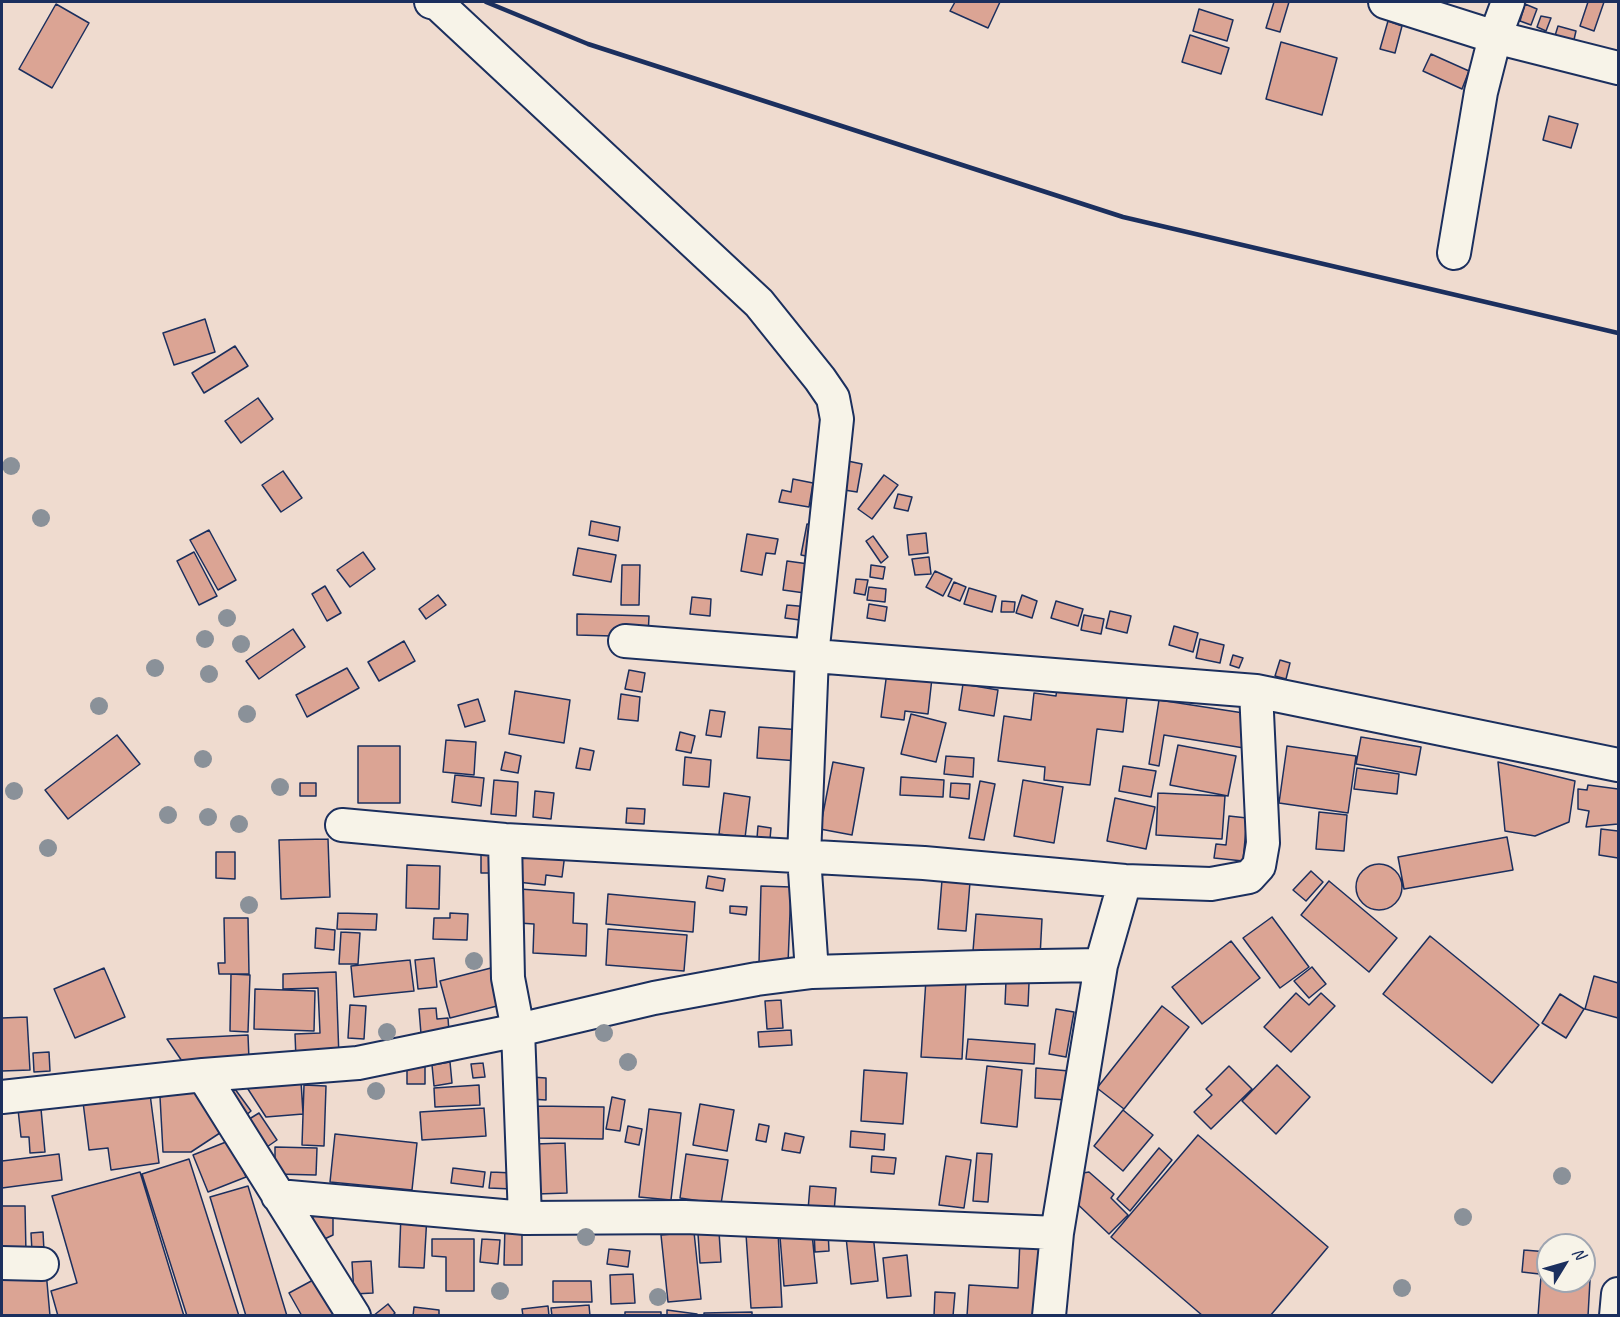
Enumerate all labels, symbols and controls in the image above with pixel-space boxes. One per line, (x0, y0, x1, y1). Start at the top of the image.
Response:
north arrow (1536, 1233, 1596, 1293)
text: N (1568, 1243, 1590, 1263)

